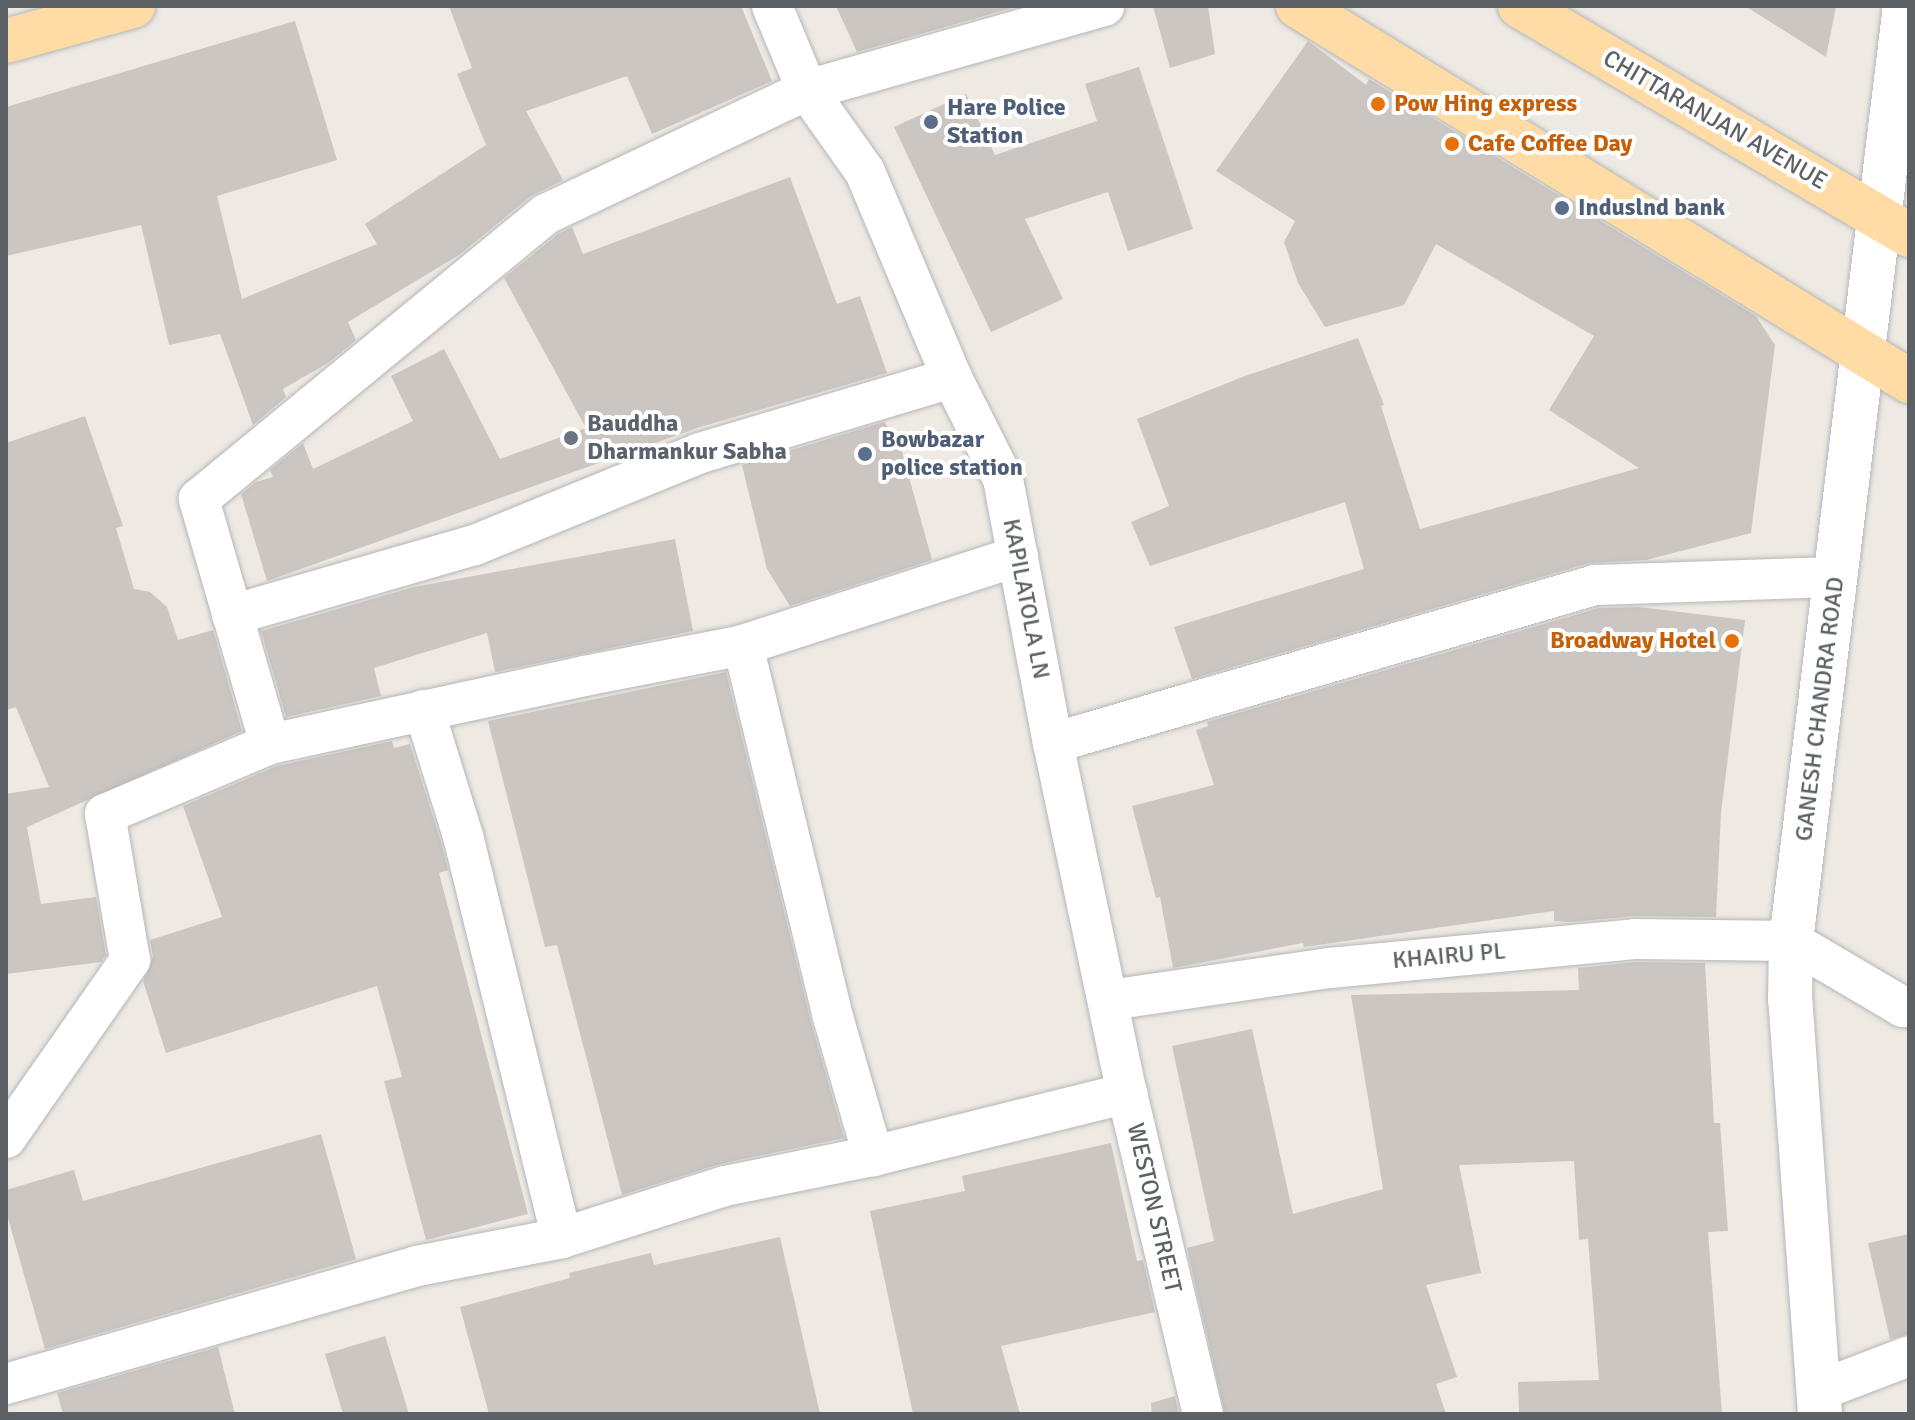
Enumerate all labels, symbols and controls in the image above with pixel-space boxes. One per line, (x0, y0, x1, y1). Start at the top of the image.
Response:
street label: CHITTARANJAN AVENUE (1598, 44, 1832, 196)
place label: Pow Hing express (1394, 90, 1577, 118)
place label: Hare Police Station (947, 94, 1066, 150)
marker: Pow Hing express (1369, 95, 1387, 113)
marker: Hare Police Station (922, 113, 940, 131)
place label: Cafe Coffee Day (1468, 130, 1632, 158)
marker: Cafe Coffee Day (1443, 135, 1461, 153)
place label: Induslnd bank (1578, 194, 1725, 222)
marker: Induslnd bank (1553, 199, 1571, 217)
place label: Bauddha Dharmankur Sabha (587, 410, 787, 466)
place label: Bowbazar police station (881, 426, 1023, 482)
marker: Bauddha Dharmankur Sabha (562, 429, 580, 447)
marker: Bowbazar police station (856, 445, 874, 463)
street label: KAPILATOLA LN (996, 516, 1056, 682)
street label: GANESH CHANDRA ROAD (1789, 575, 1851, 843)
place label: Broadway Hotel (1550, 627, 1716, 655)
marker: Broadway Hotel (1723, 632, 1741, 650)
street label: KHAIRU PL (1391, 937, 1507, 975)
street label: WESTON STREET (1121, 1120, 1187, 1296)

